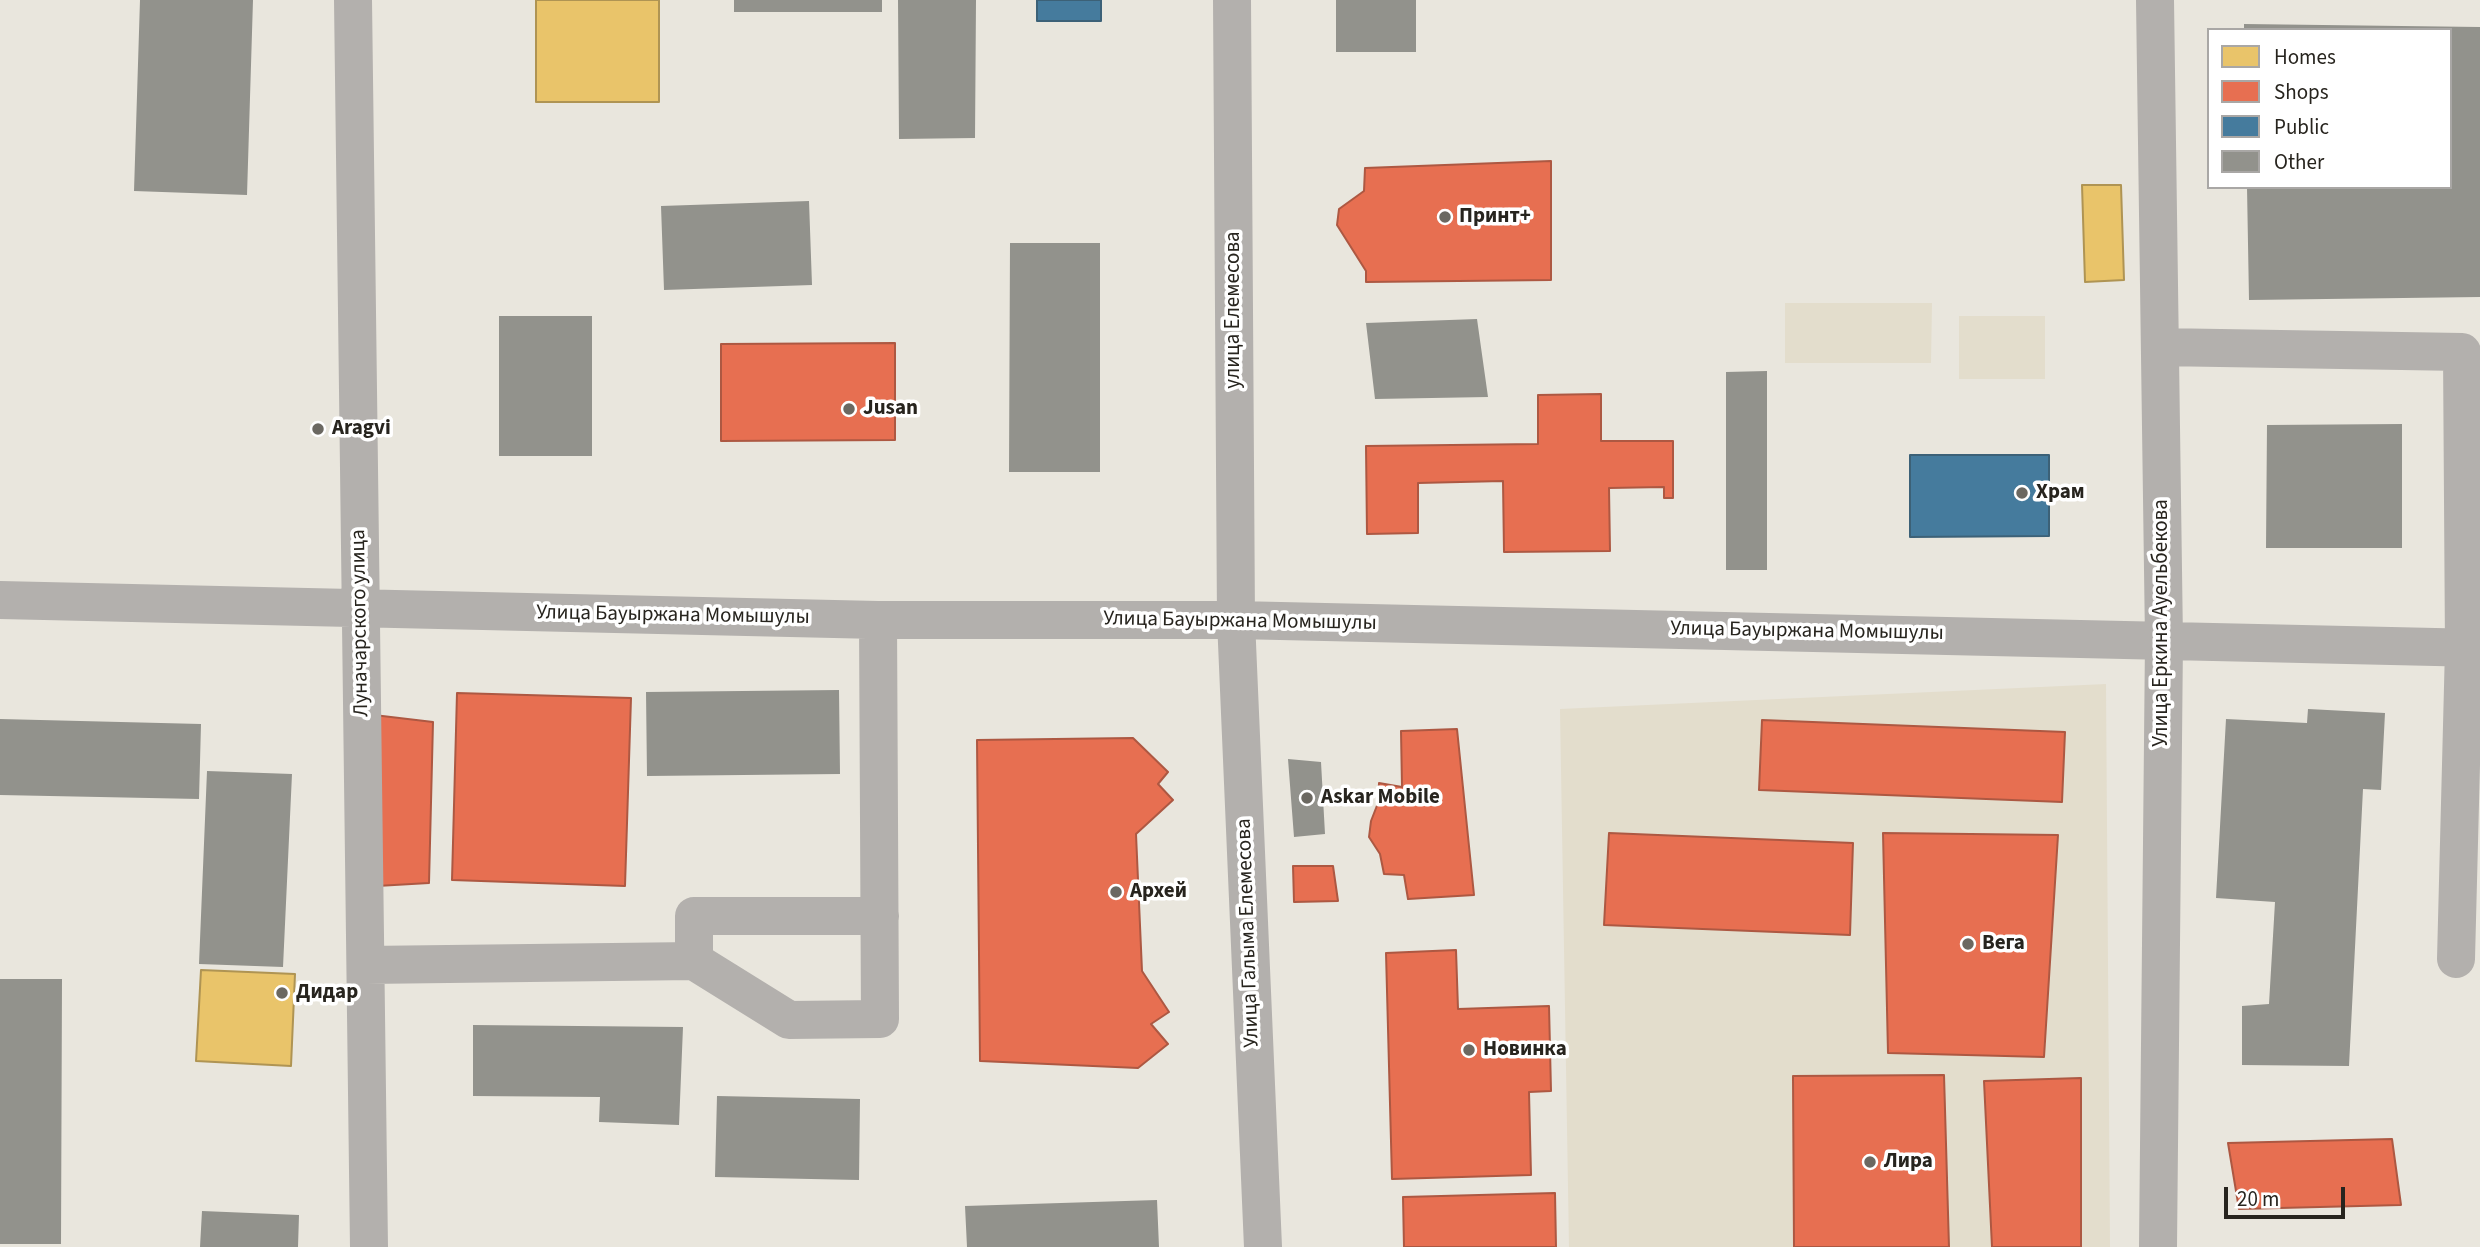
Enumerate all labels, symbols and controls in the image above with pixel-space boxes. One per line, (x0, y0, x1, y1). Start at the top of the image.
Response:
legend (2207, 28, 2452, 189)
text: Homes (2274, 42, 2336, 72)
text: Shops (2274, 77, 2328, 107)
text: Public (2274, 112, 2329, 142)
text: Other (2274, 147, 2324, 177)
place label: Принт+ (1459, 204, 1531, 230)
marker: Принт+ (1437, 209, 1453, 225)
street label: улица Елемесова (1221, 231, 1247, 389)
place label: Jusan (863, 396, 918, 422)
marker: Jusan (841, 401, 857, 417)
place label: Aragvi (332, 416, 391, 442)
marker: Aragvi (310, 421, 326, 437)
place label: Храм (2036, 480, 2085, 506)
marker: Храм (2014, 485, 2030, 501)
street label: Улица Еркина Ауельбекова (2149, 499, 2175, 747)
street label: Луначарского улица (347, 529, 375, 717)
street label: Улица Бауыржана Момышулы (536, 601, 810, 631)
street label: Улица Бауыржана Момышулы (1103, 607, 1377, 637)
street label: Улица Бауыржана Момышулы (1670, 617, 1944, 647)
place label: Askar Mobile (1321, 785, 1440, 811)
marker: Askar Mobile (1299, 790, 1315, 806)
street label: Улица Галыма Елемесова (1232, 818, 1266, 1048)
place label: Архей (1130, 879, 1187, 905)
marker: Архей (1108, 884, 1124, 900)
place label: Вега (1982, 931, 2025, 957)
marker: Вега (1960, 936, 1976, 952)
place label: Дидар (296, 980, 358, 1006)
marker: Дидар (274, 985, 290, 1001)
place label: Новинка (1483, 1037, 1567, 1063)
marker: Новинка (1461, 1042, 1477, 1058)
place label: Лира (1884, 1149, 1933, 1175)
marker: Лира (1862, 1154, 1878, 1170)
scale bar (2228, 1174, 2349, 1218)
text: 20 m (2237, 1184, 2279, 1214)

